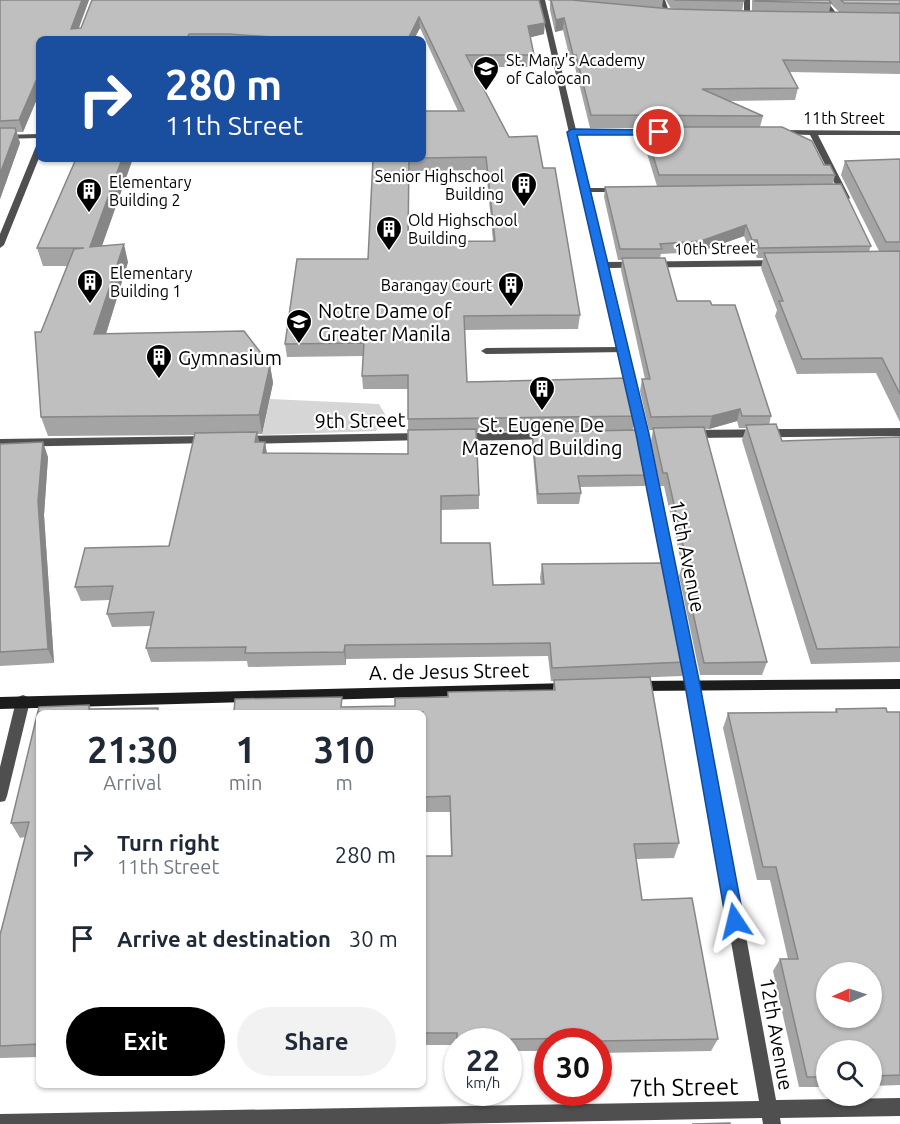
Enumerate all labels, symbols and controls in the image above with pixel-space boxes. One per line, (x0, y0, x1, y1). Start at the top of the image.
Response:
place label: St. Mary's Academy of Caloocan (506, 51, 645, 87)
school or university icon: St. Mary's Academy of Caloocan (471, 54, 501, 92)
icon: right (66, 60, 144, 138)
text: 280 m (165, 61, 282, 108)
pin (633, 106, 684, 157)
street label: 11th Street (803, 109, 886, 127)
text: 11th Street (165, 110, 303, 140)
icon: arrive (642, 115, 675, 148)
place label: Senior Highschool Building (375, 167, 504, 203)
building icon: Senior Highschool Building (509, 170, 539, 208)
place label: Elementary Building 2 (109, 173, 192, 209)
building icon: Elementary Building 2 (74, 176, 104, 214)
place label: Old Highschool Building (408, 211, 517, 247)
building icon: Old Highschool Building (374, 214, 404, 252)
street label: 10th Street (674, 238, 757, 258)
place label: Elementary Building 1 (110, 264, 193, 300)
building icon: Elementary Building 1 (75, 267, 105, 305)
building icon: Barangay Court (496, 270, 526, 308)
place label: Barangay Court (381, 276, 493, 294)
place label: Notre Dame of Greater Manila (318, 299, 452, 345)
school or university icon: Notre Dame of Greater Manila (284, 307, 314, 345)
building icon: Gymnasium (144, 342, 174, 380)
place label: Gymnasium (178, 346, 282, 369)
building icon: St. Eugene De Mazenod Building (527, 374, 557, 412)
street label: 9th Street (314, 408, 406, 432)
place label: St. Eugene De Mazenod Building (462, 413, 622, 459)
street label: 12th Avenue (666, 498, 710, 614)
street label: A. de Jesus Street (369, 658, 530, 684)
text: 21:30 (87, 729, 177, 770)
text: 1 (235, 729, 256, 770)
text: 310 (314, 729, 375, 770)
text: Arrival (103, 771, 162, 794)
text: min (229, 771, 262, 794)
text: m (336, 771, 353, 794)
text: Turn right (117, 830, 219, 855)
icon: right (66, 838, 99, 871)
text: 280 m (335, 842, 396, 867)
text: 11th Street (117, 855, 219, 878)
position arrow (703, 889, 767, 953)
icon: arrive (66, 922, 99, 955)
text: Arrive at destination (117, 926, 331, 951)
text: 30 m (349, 926, 398, 951)
north arrow (816, 962, 882, 1028)
map controls (816, 962, 882, 1106)
street label: 12th Avenue (756, 976, 798, 1092)
button: Exit (66, 1007, 225, 1076)
button: Share (237, 1007, 396, 1076)
speed limit sign: 30 (534, 1028, 612, 1106)
button: search (816, 1040, 882, 1106)
text: 22 (466, 1043, 500, 1077)
street label: 7th Street (629, 1073, 739, 1101)
text: km/h (466, 1074, 500, 1091)

